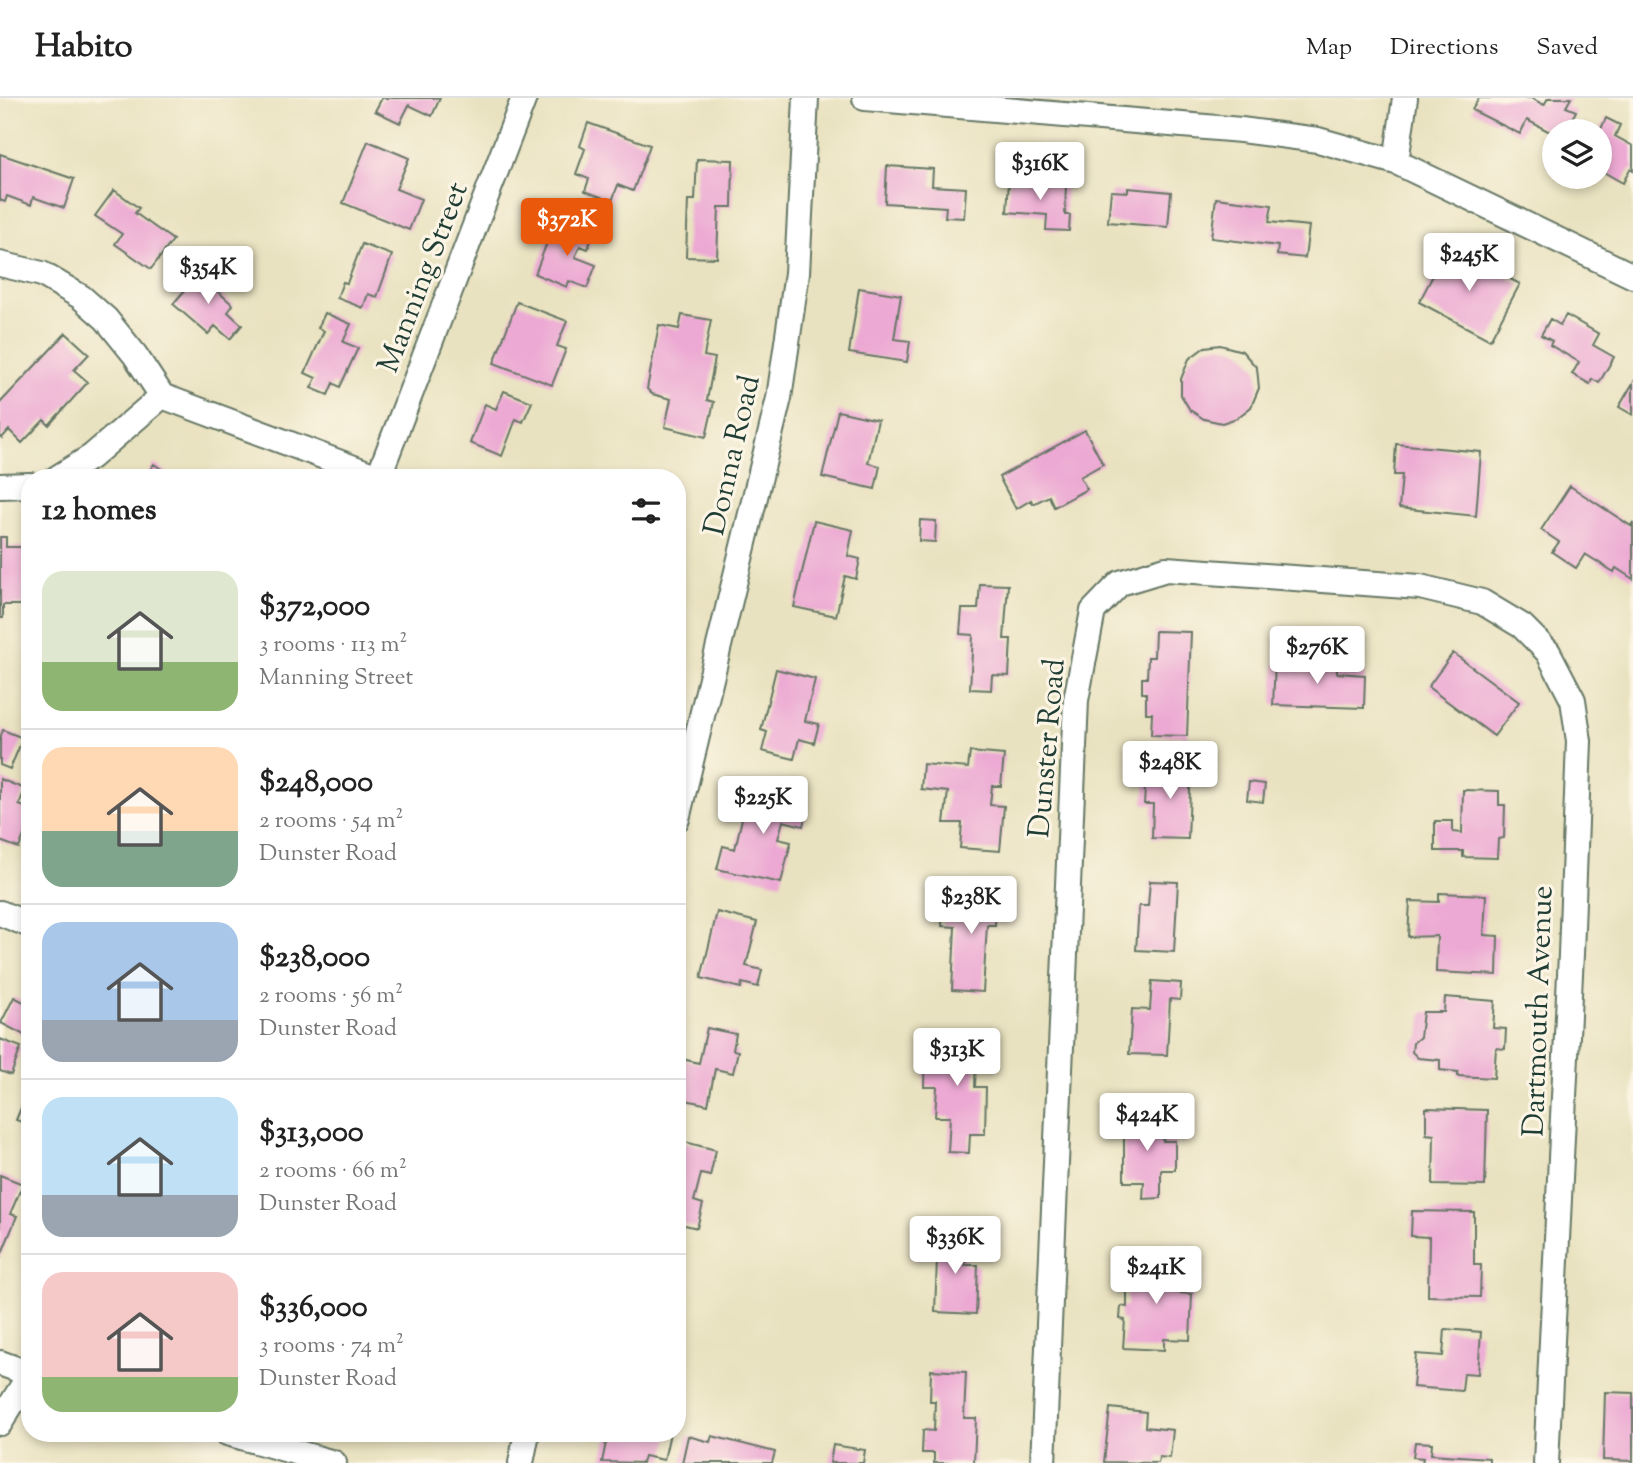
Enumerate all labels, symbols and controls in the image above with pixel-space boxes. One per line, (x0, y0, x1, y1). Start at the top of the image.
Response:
text: Habito (35, 24, 133, 72)
text: Map (1306, 31, 1352, 65)
text: Directions (1390, 31, 1498, 65)
text: Saved (1536, 31, 1598, 65)
map controls (1542, 119, 1612, 189)
button: layers (1542, 119, 1612, 189)
pin: $316K (991, 142, 1089, 202)
text: $316K (1011, 148, 1069, 181)
street label: Manning Street (368, 176, 480, 380)
pin: $372K (518, 198, 616, 258)
text: $372K (537, 204, 597, 237)
pin: $245K (1420, 234, 1518, 293)
text: $245K (1439, 239, 1499, 272)
pin: $354K (159, 246, 257, 306)
text: $354K (179, 252, 237, 285)
street label: Donna Road (694, 371, 773, 540)
text: 12 homes (42, 490, 157, 533)
icon: filters (627, 492, 665, 530)
text: $372,000 (259, 586, 370, 629)
icon: home (98, 599, 182, 683)
pin: $276K (1268, 626, 1366, 686)
text: 3 rooms · 113 m² (259, 629, 407, 662)
text: $276K (1286, 632, 1348, 665)
street label: Dunster Road (1019, 657, 1078, 840)
text: Manning Street (259, 662, 413, 695)
pin: $248K (1121, 742, 1219, 801)
text: $248K (1139, 747, 1201, 780)
text: $248,000 (259, 762, 373, 805)
icon: home (98, 775, 182, 859)
pin: $225K (714, 776, 812, 836)
text: $225K (734, 782, 792, 815)
text: 2 rooms · 54 m² (259, 805, 403, 838)
text: Dunster Road (259, 838, 397, 871)
pin: $238K (922, 876, 1020, 936)
text: $238K (941, 882, 1001, 915)
street label: Dartmouth Avenue (1514, 885, 1565, 1137)
text: $238,000 (259, 937, 370, 980)
icon: home (98, 950, 182, 1034)
text: 2 rooms · 56 m² (259, 980, 403, 1013)
text: Dunster Road (259, 1013, 397, 1046)
pin: $313K (908, 1028, 1006, 1088)
text: $313K (929, 1034, 985, 1067)
pin: $424K (1098, 1094, 1196, 1153)
text: $424K (1116, 1099, 1178, 1132)
text: $313,000 (259, 1112, 364, 1155)
icon: home (98, 1125, 182, 1209)
text: 2 rooms · 66 m² (259, 1155, 407, 1188)
text: Dunster Road (259, 1188, 397, 1221)
pin: $336K (906, 1216, 1004, 1276)
text: $336K (926, 1222, 984, 1255)
pin: $241K (1107, 1246, 1205, 1306)
text: $241K (1126, 1252, 1186, 1285)
text: $336,000 (259, 1287, 368, 1330)
icon: home (98, 1300, 182, 1384)
text: 3 rooms · 74 m² (259, 1330, 404, 1363)
text: Dunster Road (259, 1363, 397, 1396)

